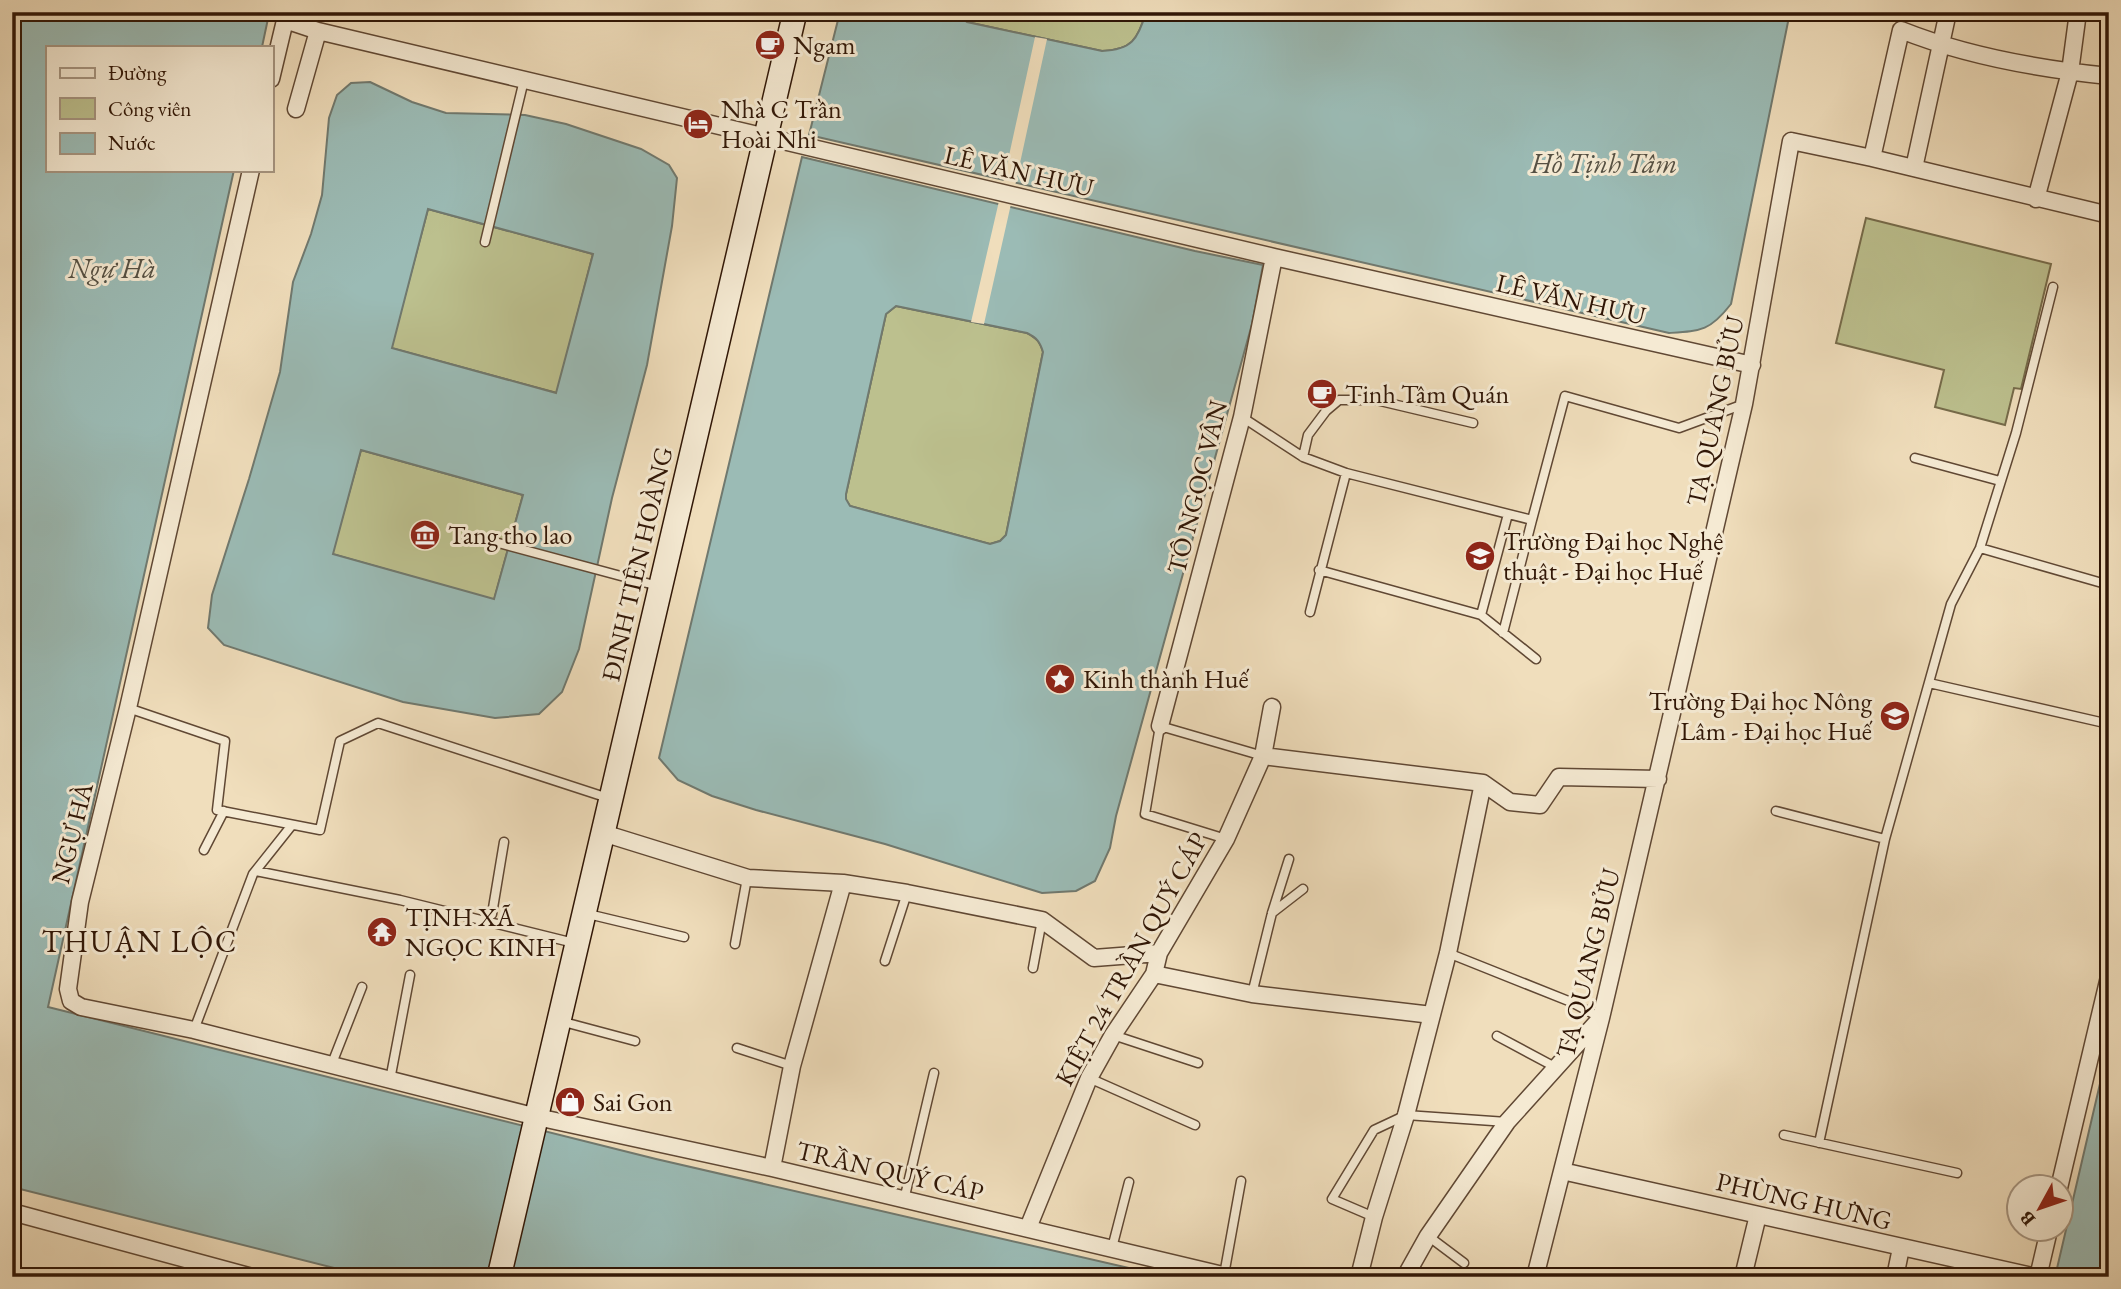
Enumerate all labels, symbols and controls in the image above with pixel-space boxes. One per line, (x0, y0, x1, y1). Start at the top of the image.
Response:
cafe icon: Ngam (753, 28, 787, 62)
place label: Ngam (793, 28, 856, 62)
legend (46, 46, 273, 172)
text: Đường (108, 59, 167, 86)
place label: Nhà C Trần Hoài Nhi (721, 92, 842, 156)
text: Công viên (108, 95, 191, 122)
hotel icon: Nhà C Trần Hoài Nhi (681, 107, 715, 141)
text: Nước (108, 129, 156, 156)
street label: LÊ VĂN HƯU (941, 137, 1097, 205)
water label: Hồ Tịnh Tâm (1530, 145, 1677, 181)
water label: Ngự Hà (67, 250, 156, 286)
street label: LÊ VĂN HƯU (1493, 265, 1649, 333)
street label: TẠ QUANG BỬU (1678, 313, 1752, 509)
cafe icon: Tinh Tâm Quán (1305, 377, 1339, 411)
place label: Tinh Tâm Quán (1345, 377, 1510, 411)
street label: TÔ NGỌC VÂN (1159, 396, 1235, 577)
street label: ĐINH TIÊN HOÀNG (593, 443, 681, 685)
museum icon: Tang tho lao (408, 518, 442, 552)
place label: Tang tho lao (448, 518, 572, 552)
place label: Trường Đại học Nghệ thuật - Đại học Huế (1503, 524, 1724, 588)
school or university icon: Trường Đại học Nghệ thuật - Đại học Huế (1463, 539, 1497, 573)
place icon: Kinh thành Huế (1043, 662, 1077, 696)
place label: Kinh thành Huế (1083, 662, 1249, 696)
place label: Trường Đại học Nông Lâm - Đại học Huế (1648, 684, 1873, 748)
school or university icon: Trường Đại học Nông Lâm - Đại học Huế (1878, 699, 1912, 733)
street label: NGỰ HÀ (43, 778, 101, 887)
street label: KIỆT 24 TRẦN QUÝ CÁP (1047, 826, 1215, 1092)
street label: TẠ QUANG BỬU (1548, 865, 1628, 1061)
place label: TỊNH XÃ NGỌC KINH (405, 900, 556, 964)
temple icon: TỊNH XÃ NGỌC KINH (365, 915, 399, 949)
district label: THUẬN LỘC (42, 922, 238, 961)
shop icon: Sai Gon (553, 1085, 587, 1119)
place label: Sai Gon (593, 1085, 673, 1119)
street label: TRẦN QUÝ CÁP (793, 1133, 987, 1209)
street label: PHÙNG HƯNG (1713, 1164, 1895, 1238)
north arrow (2006, 1174, 2076, 1244)
text: B (2014, 1206, 2041, 1231)

